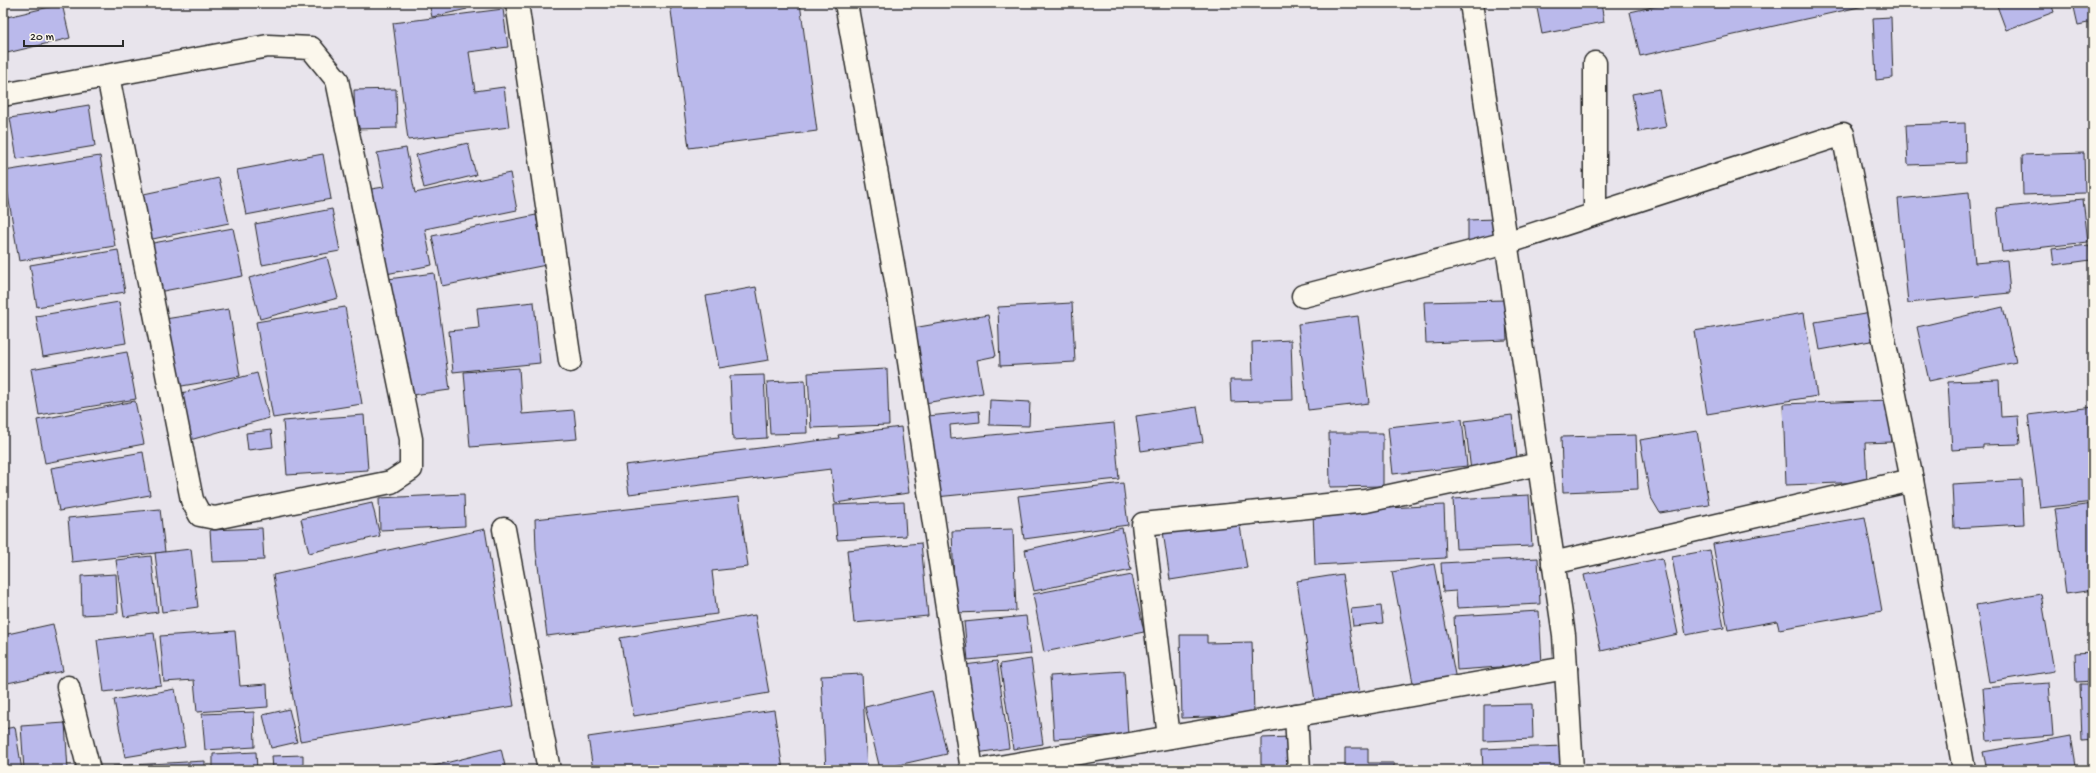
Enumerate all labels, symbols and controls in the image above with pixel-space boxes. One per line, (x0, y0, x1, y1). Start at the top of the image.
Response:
scale bar (24, 22, 123, 48)
text: 20 m (30, 31, 55, 45)

